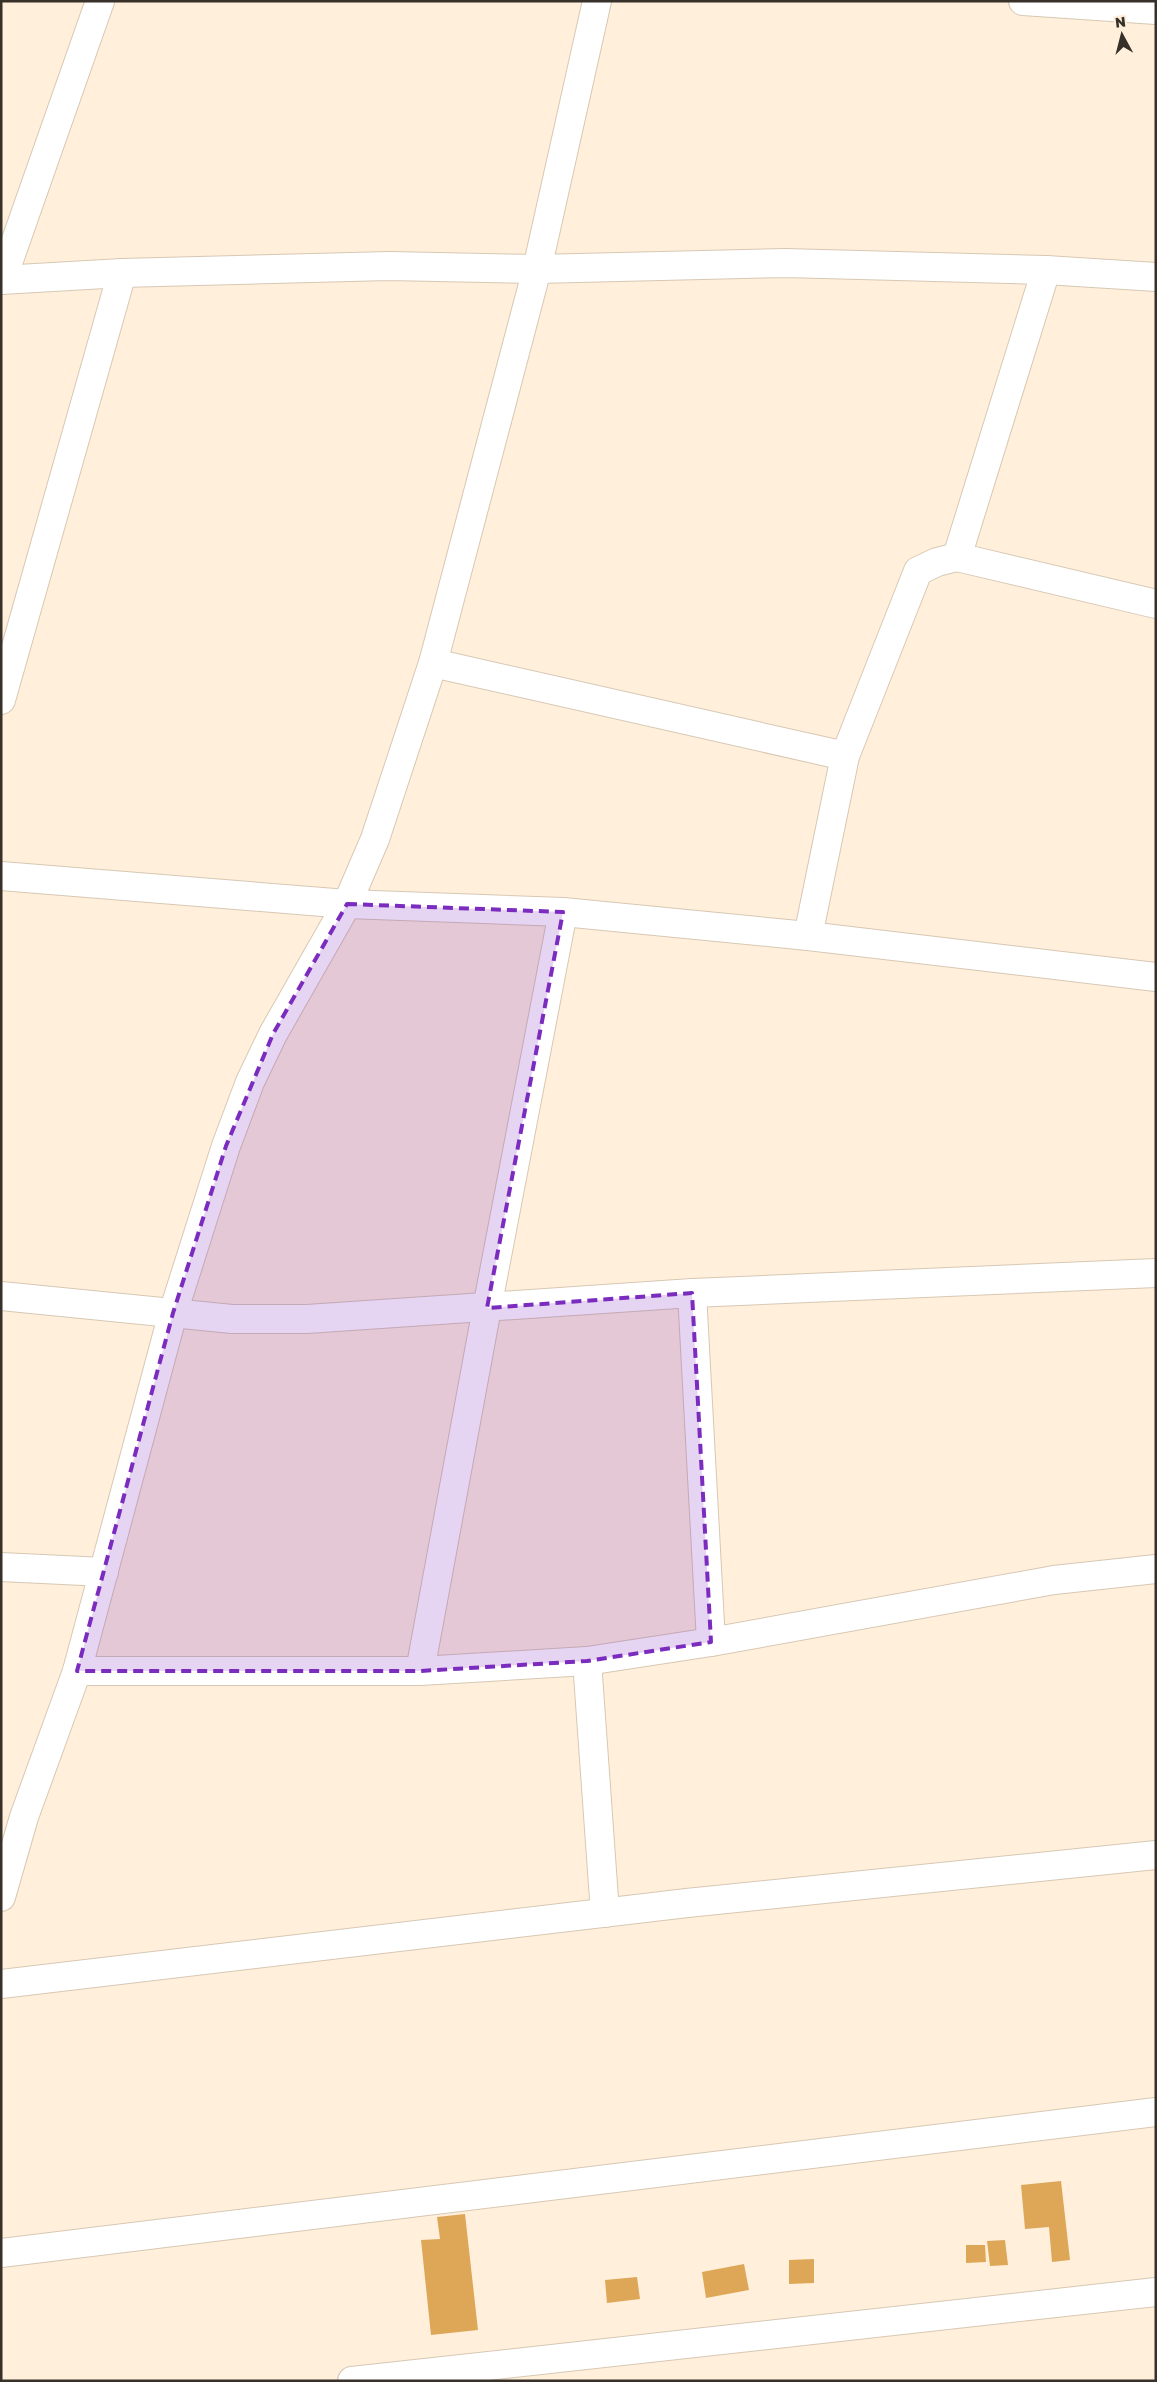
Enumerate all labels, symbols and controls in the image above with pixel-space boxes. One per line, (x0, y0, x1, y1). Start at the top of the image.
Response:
north arrow (1097, 10, 1147, 60)
text: N (1114, 13, 1127, 31)

